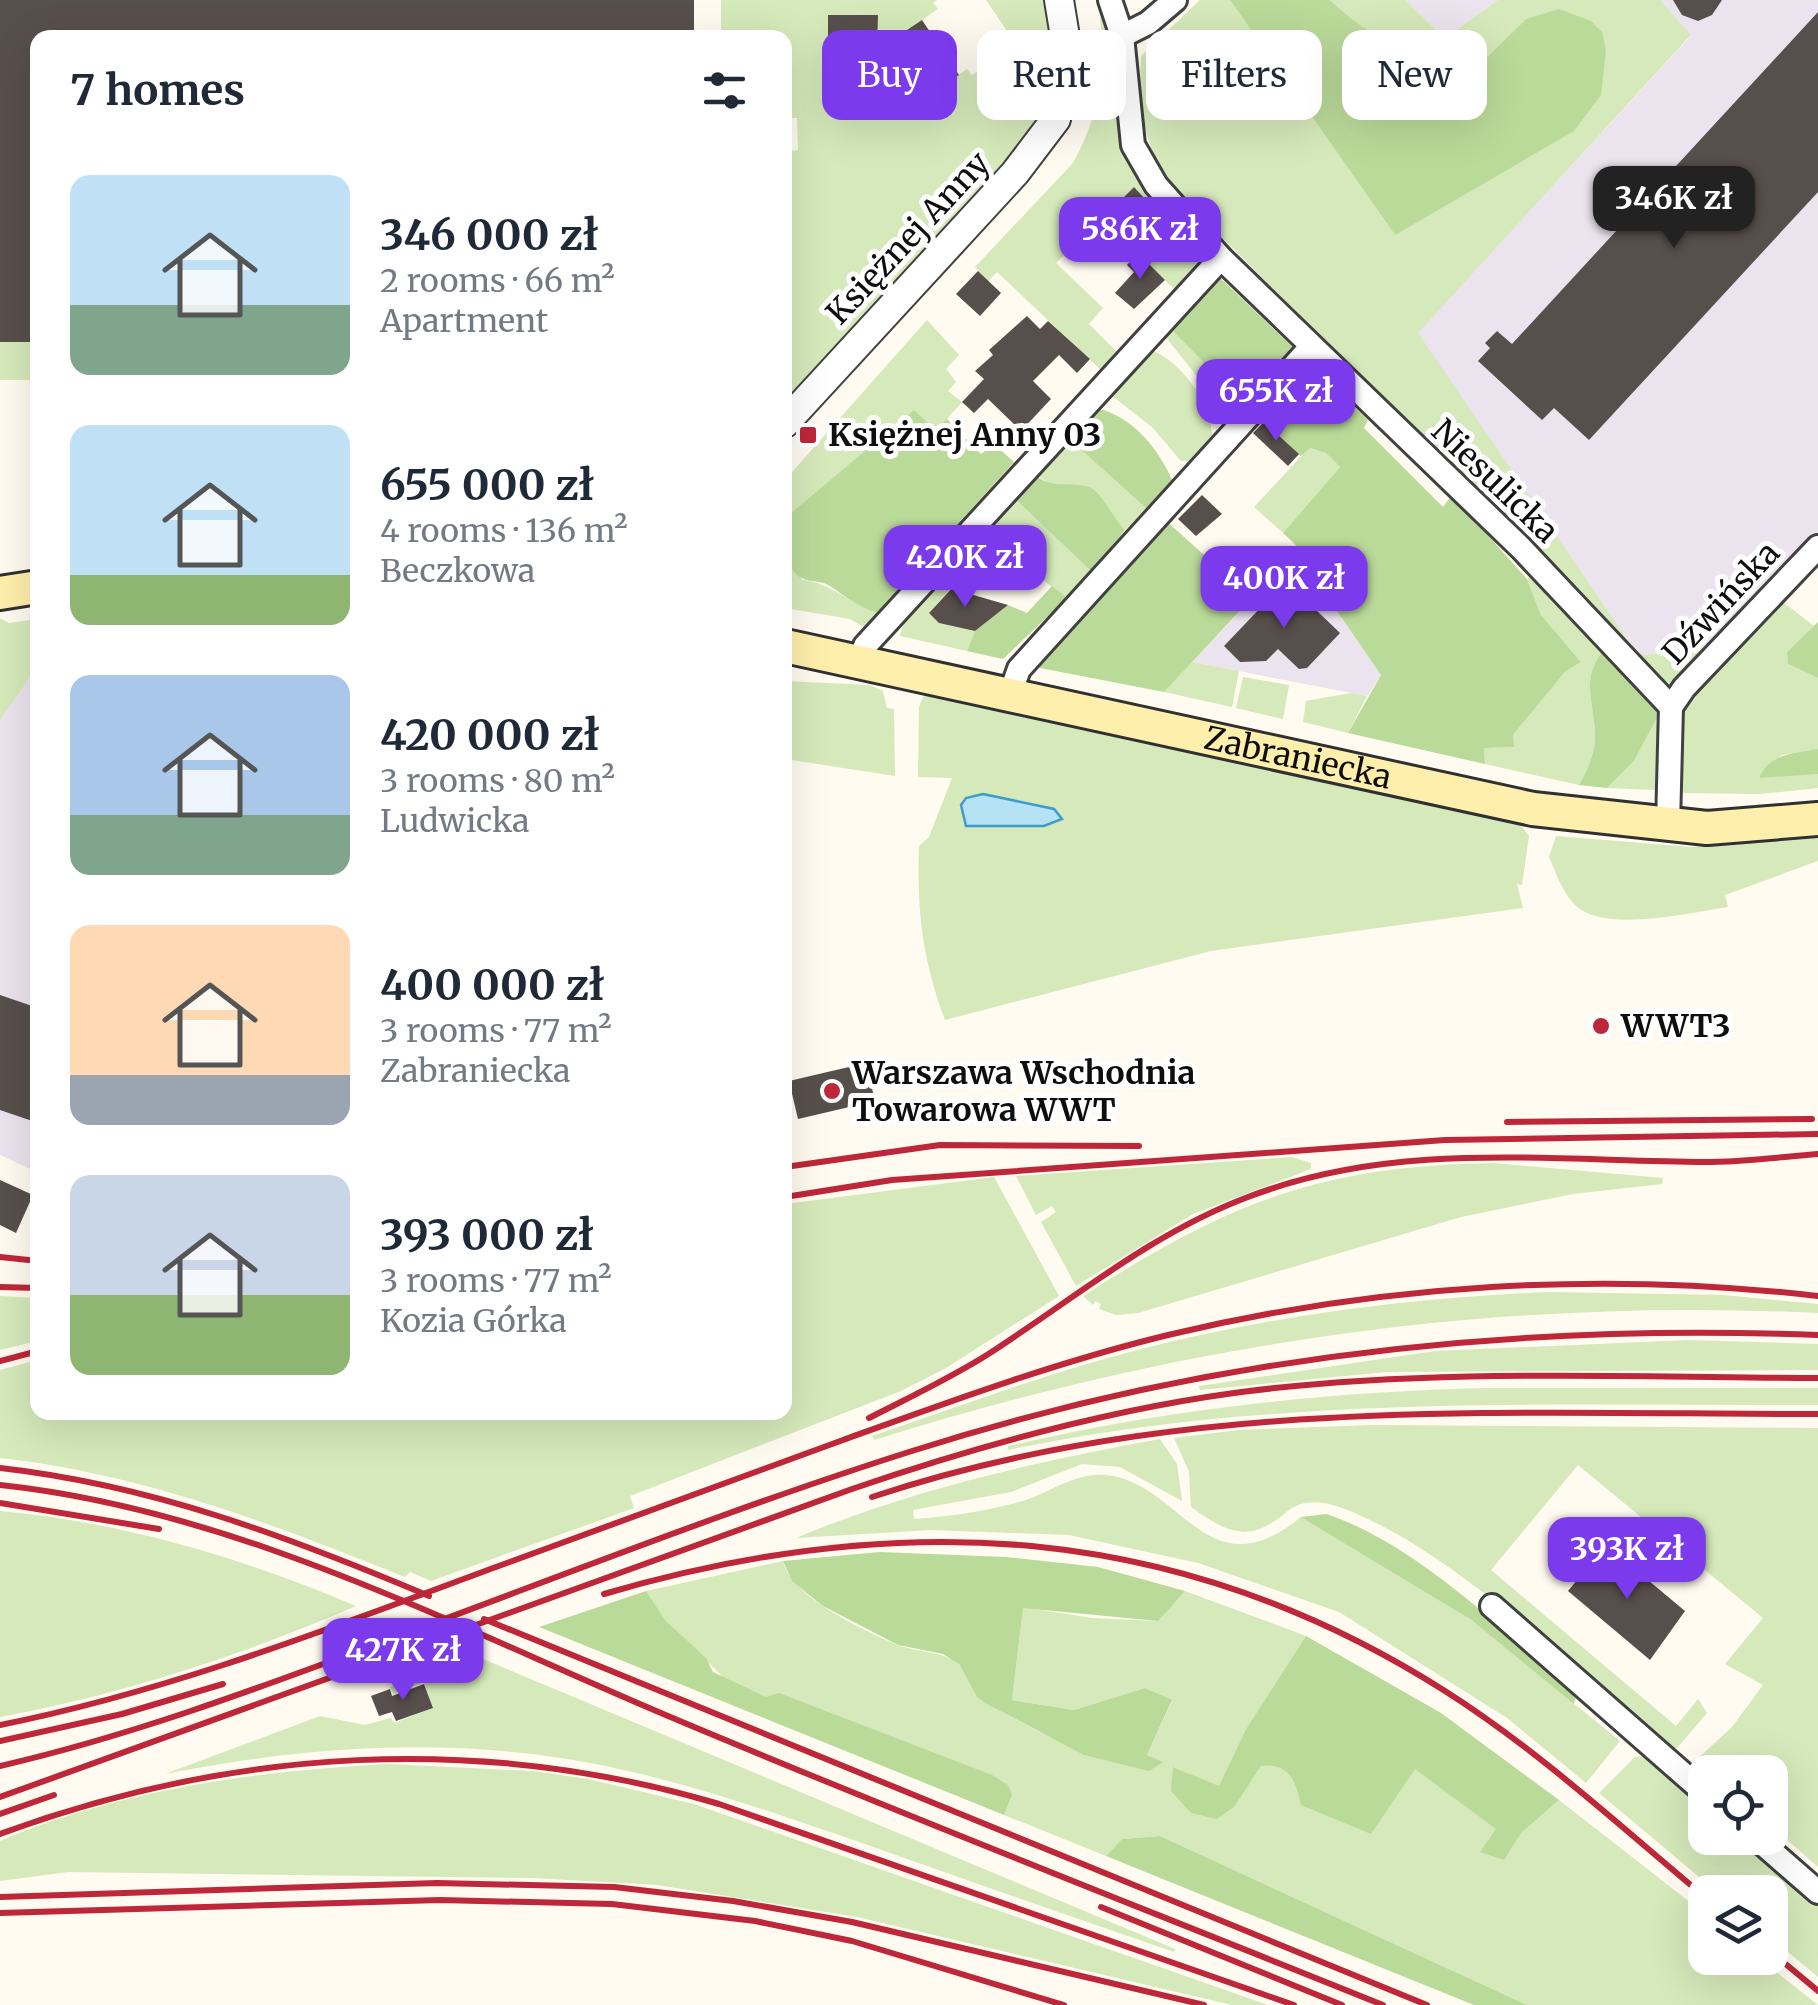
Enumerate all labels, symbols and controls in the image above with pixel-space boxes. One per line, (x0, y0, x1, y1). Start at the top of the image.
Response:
chip: Buy (822, 30, 957, 120)
chip: Rent (977, 30, 1126, 120)
chip: Filters (1146, 30, 1322, 120)
chip: New (1342, 30, 1487, 120)
icon: filters (697, 63, 752, 118)
text: 7 homes (70, 64, 245, 116)
street label: Księżnej Anny (818, 143, 998, 333)
pin: 346K zł (1582, 166, 1766, 251)
text: 346K zł (1615, 178, 1733, 218)
pin: 586K zł (1048, 197, 1232, 282)
text: 346 000 zł (380, 209, 598, 261)
text: 586K zł (1081, 209, 1199, 249)
icon: home (150, 215, 270, 335)
text: 2 rooms · 66 m² (380, 261, 615, 301)
text: Apartment (380, 301, 548, 341)
pin: 655K zł (1184, 359, 1368, 444)
text: 655K zł (1218, 371, 1334, 411)
street label: Niesulicka (1423, 411, 1567, 551)
place label: Księżnej Anny 03 (828, 415, 1101, 455)
marker: Księżnej Anny 03 (797, 424, 819, 446)
text: 655 000 zł (380, 459, 594, 511)
icon: home (150, 465, 270, 585)
text: 4 rooms · 136 m² (380, 511, 628, 551)
pin: 420K zł (873, 525, 1057, 610)
street label: Dźwińska (1654, 533, 1788, 673)
text: 420K zł (906, 537, 1024, 577)
pin: 400K zł (1192, 546, 1376, 631)
text: Beczkowa (380, 551, 535, 591)
text: 400K zł (1223, 558, 1345, 598)
text: 420 000 zł (380, 709, 600, 761)
icon: home (150, 715, 270, 835)
street label: Zabraniecka (1201, 718, 1395, 798)
text: 3 rooms · 80 m² (380, 761, 615, 801)
text: Ludwicka (380, 801, 529, 841)
text: 400 000 zł (380, 959, 605, 1011)
icon: home (150, 965, 270, 1085)
place label: WWT3 (1620, 1006, 1731, 1046)
text: 3 rooms · 77 m² (380, 1011, 612, 1051)
marker: WWT3 (1590, 1015, 1612, 1037)
text: Zabraniecka (380, 1051, 570, 1091)
place label: Warszawa Wschodnia Towarowa WWT (851, 1053, 1196, 1130)
marker: Warszawa Wschodnia Towarowa WWT (821, 1080, 843, 1102)
text: 393 000 zł (380, 1209, 594, 1261)
icon: home (150, 1215, 270, 1335)
text: 3 rooms · 77 m² (380, 1261, 612, 1301)
text: Kozia Górka (380, 1301, 567, 1341)
pin: 393K zł (1535, 1517, 1719, 1602)
text: 393K zł (1570, 1529, 1684, 1569)
pin: 427K zł (311, 1618, 495, 1703)
text: 427K zł (345, 1630, 461, 1670)
map controls (1688, 1755, 1788, 1975)
button: locate (1688, 1755, 1788, 1855)
button: layers (1688, 1875, 1788, 1975)

